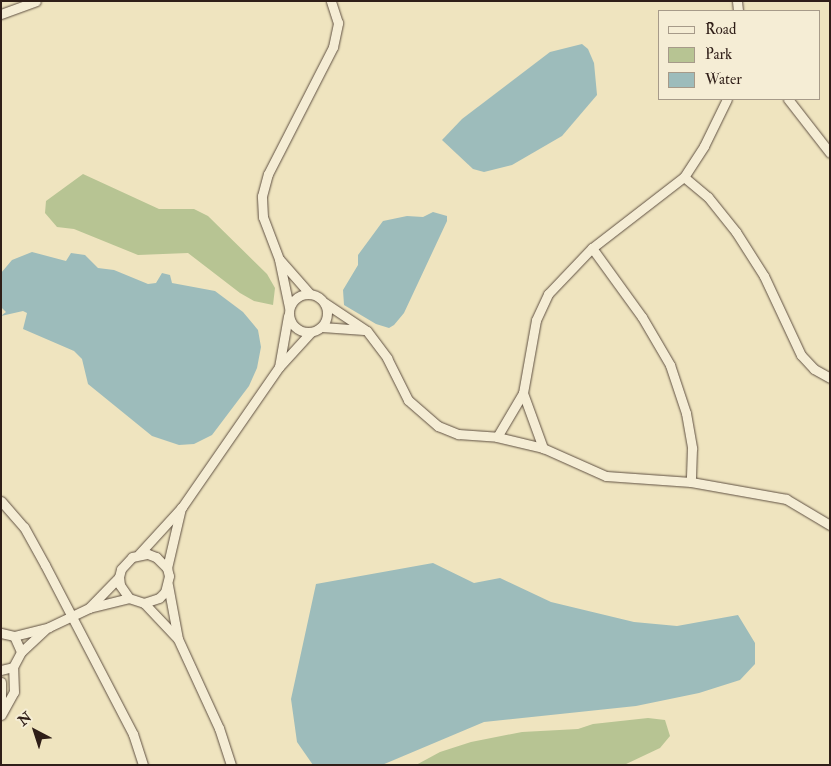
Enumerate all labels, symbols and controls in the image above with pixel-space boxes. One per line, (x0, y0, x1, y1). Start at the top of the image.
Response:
legend (658, 10, 821, 100)
text: Road (705, 20, 736, 39)
text: Park (705, 45, 732, 64)
text: Water (705, 70, 742, 89)
north arrow (10, 706, 60, 756)
text: N (15, 709, 35, 730)

